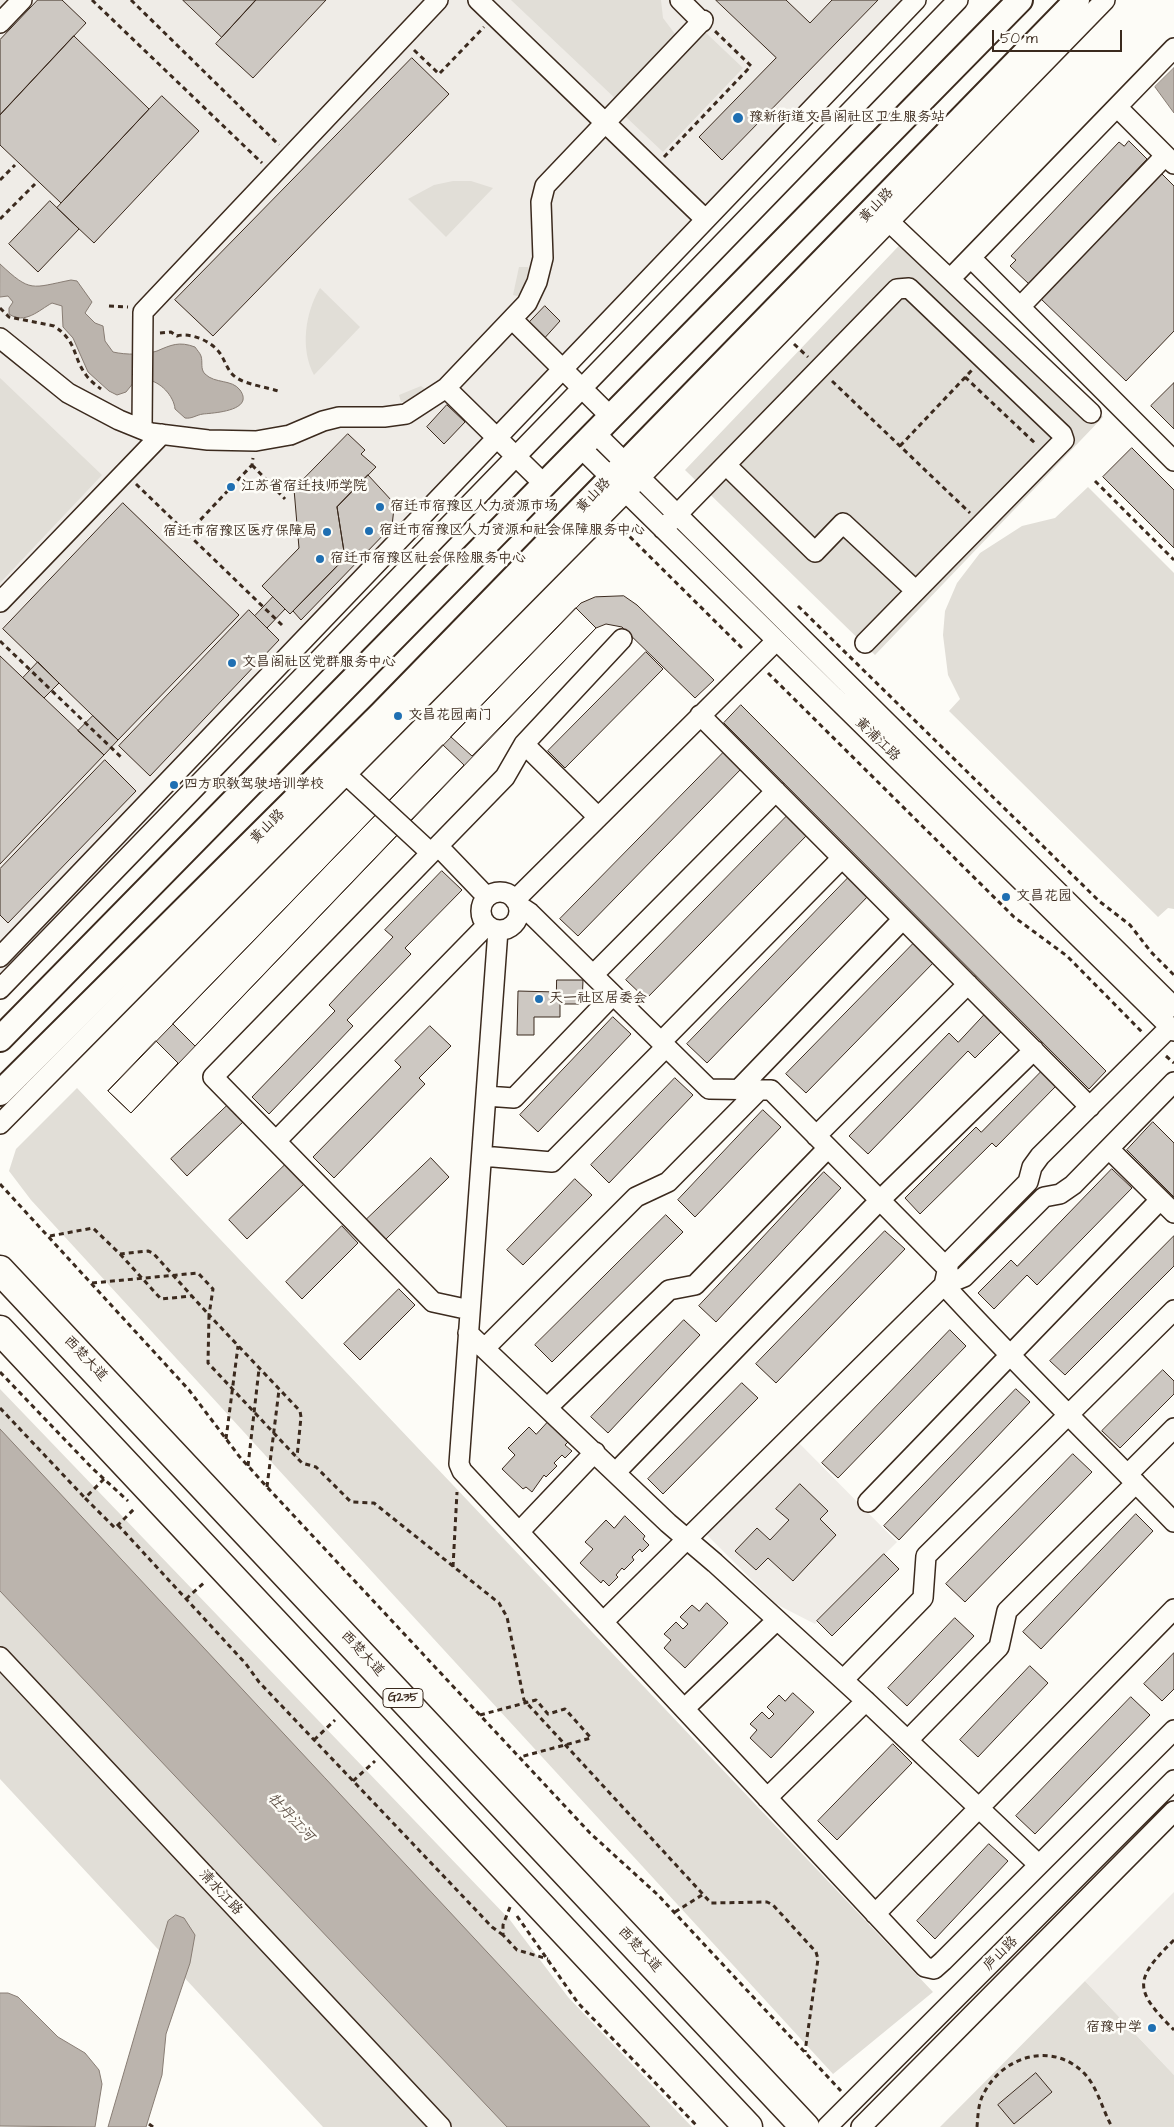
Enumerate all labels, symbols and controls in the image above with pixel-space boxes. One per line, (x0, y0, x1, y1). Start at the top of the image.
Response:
scale bar (994, 20, 1124, 52)
text: 50 m (1000, 28, 1038, 49)
place label: 豫新街道文昌阁社区卫生服务站 (749, 110, 945, 126)
marker: 豫新街道文昌阁社区卫生服务站 (731, 111, 745, 125)
street label: 黄山路 (856, 185, 898, 227)
street label: 黄山路 (573, 475, 615, 517)
place label: 江苏省宿迁技师学院 (241, 479, 367, 495)
marker: 江苏省宿迁技师学院 (225, 481, 237, 493)
place label: 宿迁市宿豫区人力资源市场 (390, 499, 558, 515)
marker: 宿迁市宿豫区人力资源市场 (374, 501, 386, 513)
place label: 宿迁市宿豫区人力资源和社会保障服务中心 (379, 523, 645, 539)
place label: 宿迁市宿豫区医疗保障局 (163, 524, 317, 540)
marker: 宿迁市宿豫区人力资源和社会保障服务中心 (363, 525, 375, 537)
marker: 宿迁市宿豫区医疗保障局 (321, 526, 333, 538)
place label: 宿迁市宿豫区社会保险服务中心 (330, 551, 526, 567)
marker: 宿迁市宿豫区社会保险服务中心 (314, 553, 326, 565)
place label: 文昌阁社区党群服务中心 (242, 655, 396, 671)
marker: 文昌阁社区党群服务中心 (226, 657, 238, 669)
place label: 文昌花园南门 (408, 708, 492, 724)
marker: 文昌花园南门 (392, 710, 404, 722)
street label: 黄浦江路 (851, 715, 903, 765)
place label: 四方职教驾驶培训学校 (184, 777, 324, 793)
marker: 四方职教驾驶培训学校 (168, 779, 180, 791)
street label: 黄山路 (247, 806, 289, 848)
place label: 文昌花园 (1016, 889, 1072, 905)
marker: 文昌花园 (1000, 891, 1012, 903)
place label: 天一社区居委会 (549, 991, 647, 1007)
marker: 天一社区居委会 (533, 993, 545, 1005)
street label: 西楚大道 (60, 1333, 110, 1385)
street label: 西楚大道 (337, 1628, 387, 1680)
road number: G235 (383, 1689, 423, 1708)
water label: 牡丹江河 (263, 1790, 317, 1846)
street label: 清水江路 (195, 1867, 245, 1919)
street label: 西楚大道 (614, 1924, 664, 1976)
street label: 庐山路 (980, 1933, 1022, 1975)
place label: 宿豫中学 (1086, 2020, 1142, 2036)
marker: 宿豫中学 (1146, 2022, 1158, 2034)

